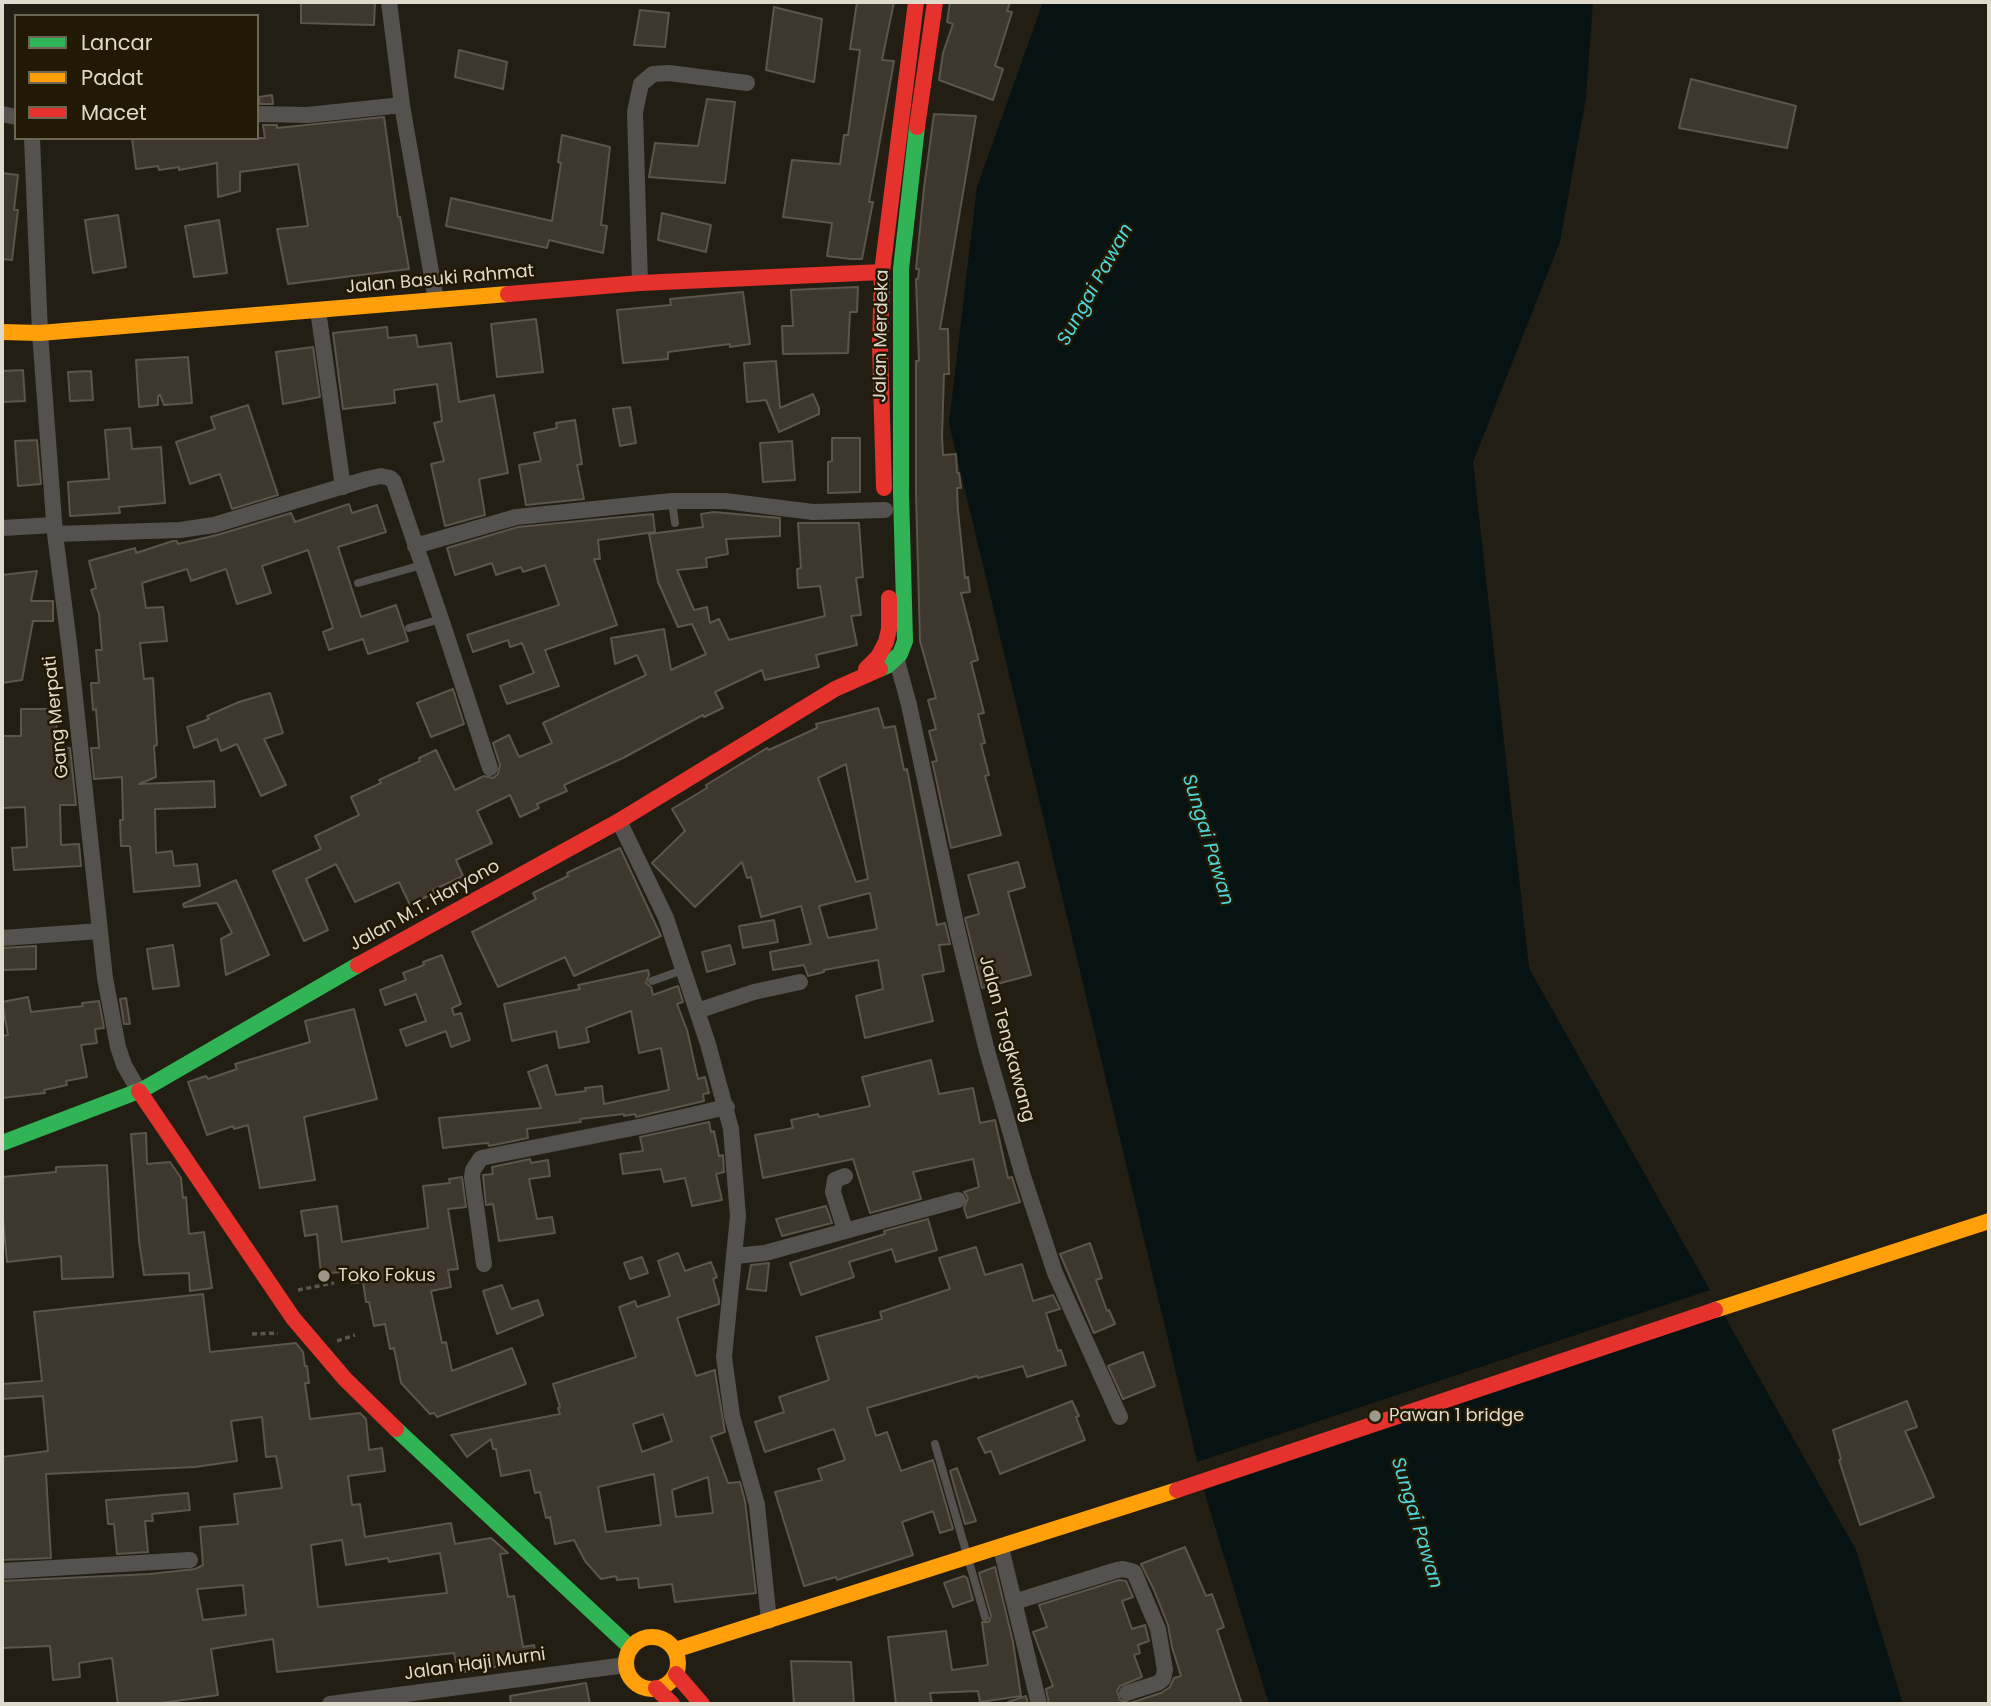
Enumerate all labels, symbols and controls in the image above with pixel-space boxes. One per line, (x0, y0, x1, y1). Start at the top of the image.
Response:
legend (14, 14, 259, 140)
text: Lancar (81, 28, 152, 57)
text: Padat (81, 63, 143, 92)
text: Macet (81, 98, 147, 127)
water label: Sungai Pawan (1053, 220, 1139, 350)
street label: Jalan Basuki Rahmat (345, 261, 535, 299)
street label: Jalan Merdeka (870, 269, 894, 403)
street label: Gang Merpati (40, 655, 74, 779)
water label: Sungai Pawan (1176, 772, 1238, 908)
street label: Jalan M.T. Haryono (346, 856, 504, 956)
street label: Jalan Tengkawang (973, 953, 1039, 1125)
place label: Toko Fokus (338, 1265, 436, 1287)
marker: Toko Fokus (316, 1268, 332, 1284)
place label: Pawan 1 bridge (1389, 1405, 1524, 1427)
marker: Pawan 1 bridge (1367, 1408, 1383, 1424)
water label: Sungai Pawan (1385, 1455, 1447, 1591)
street label: Jalan Haji Murni (403, 1644, 547, 1686)

